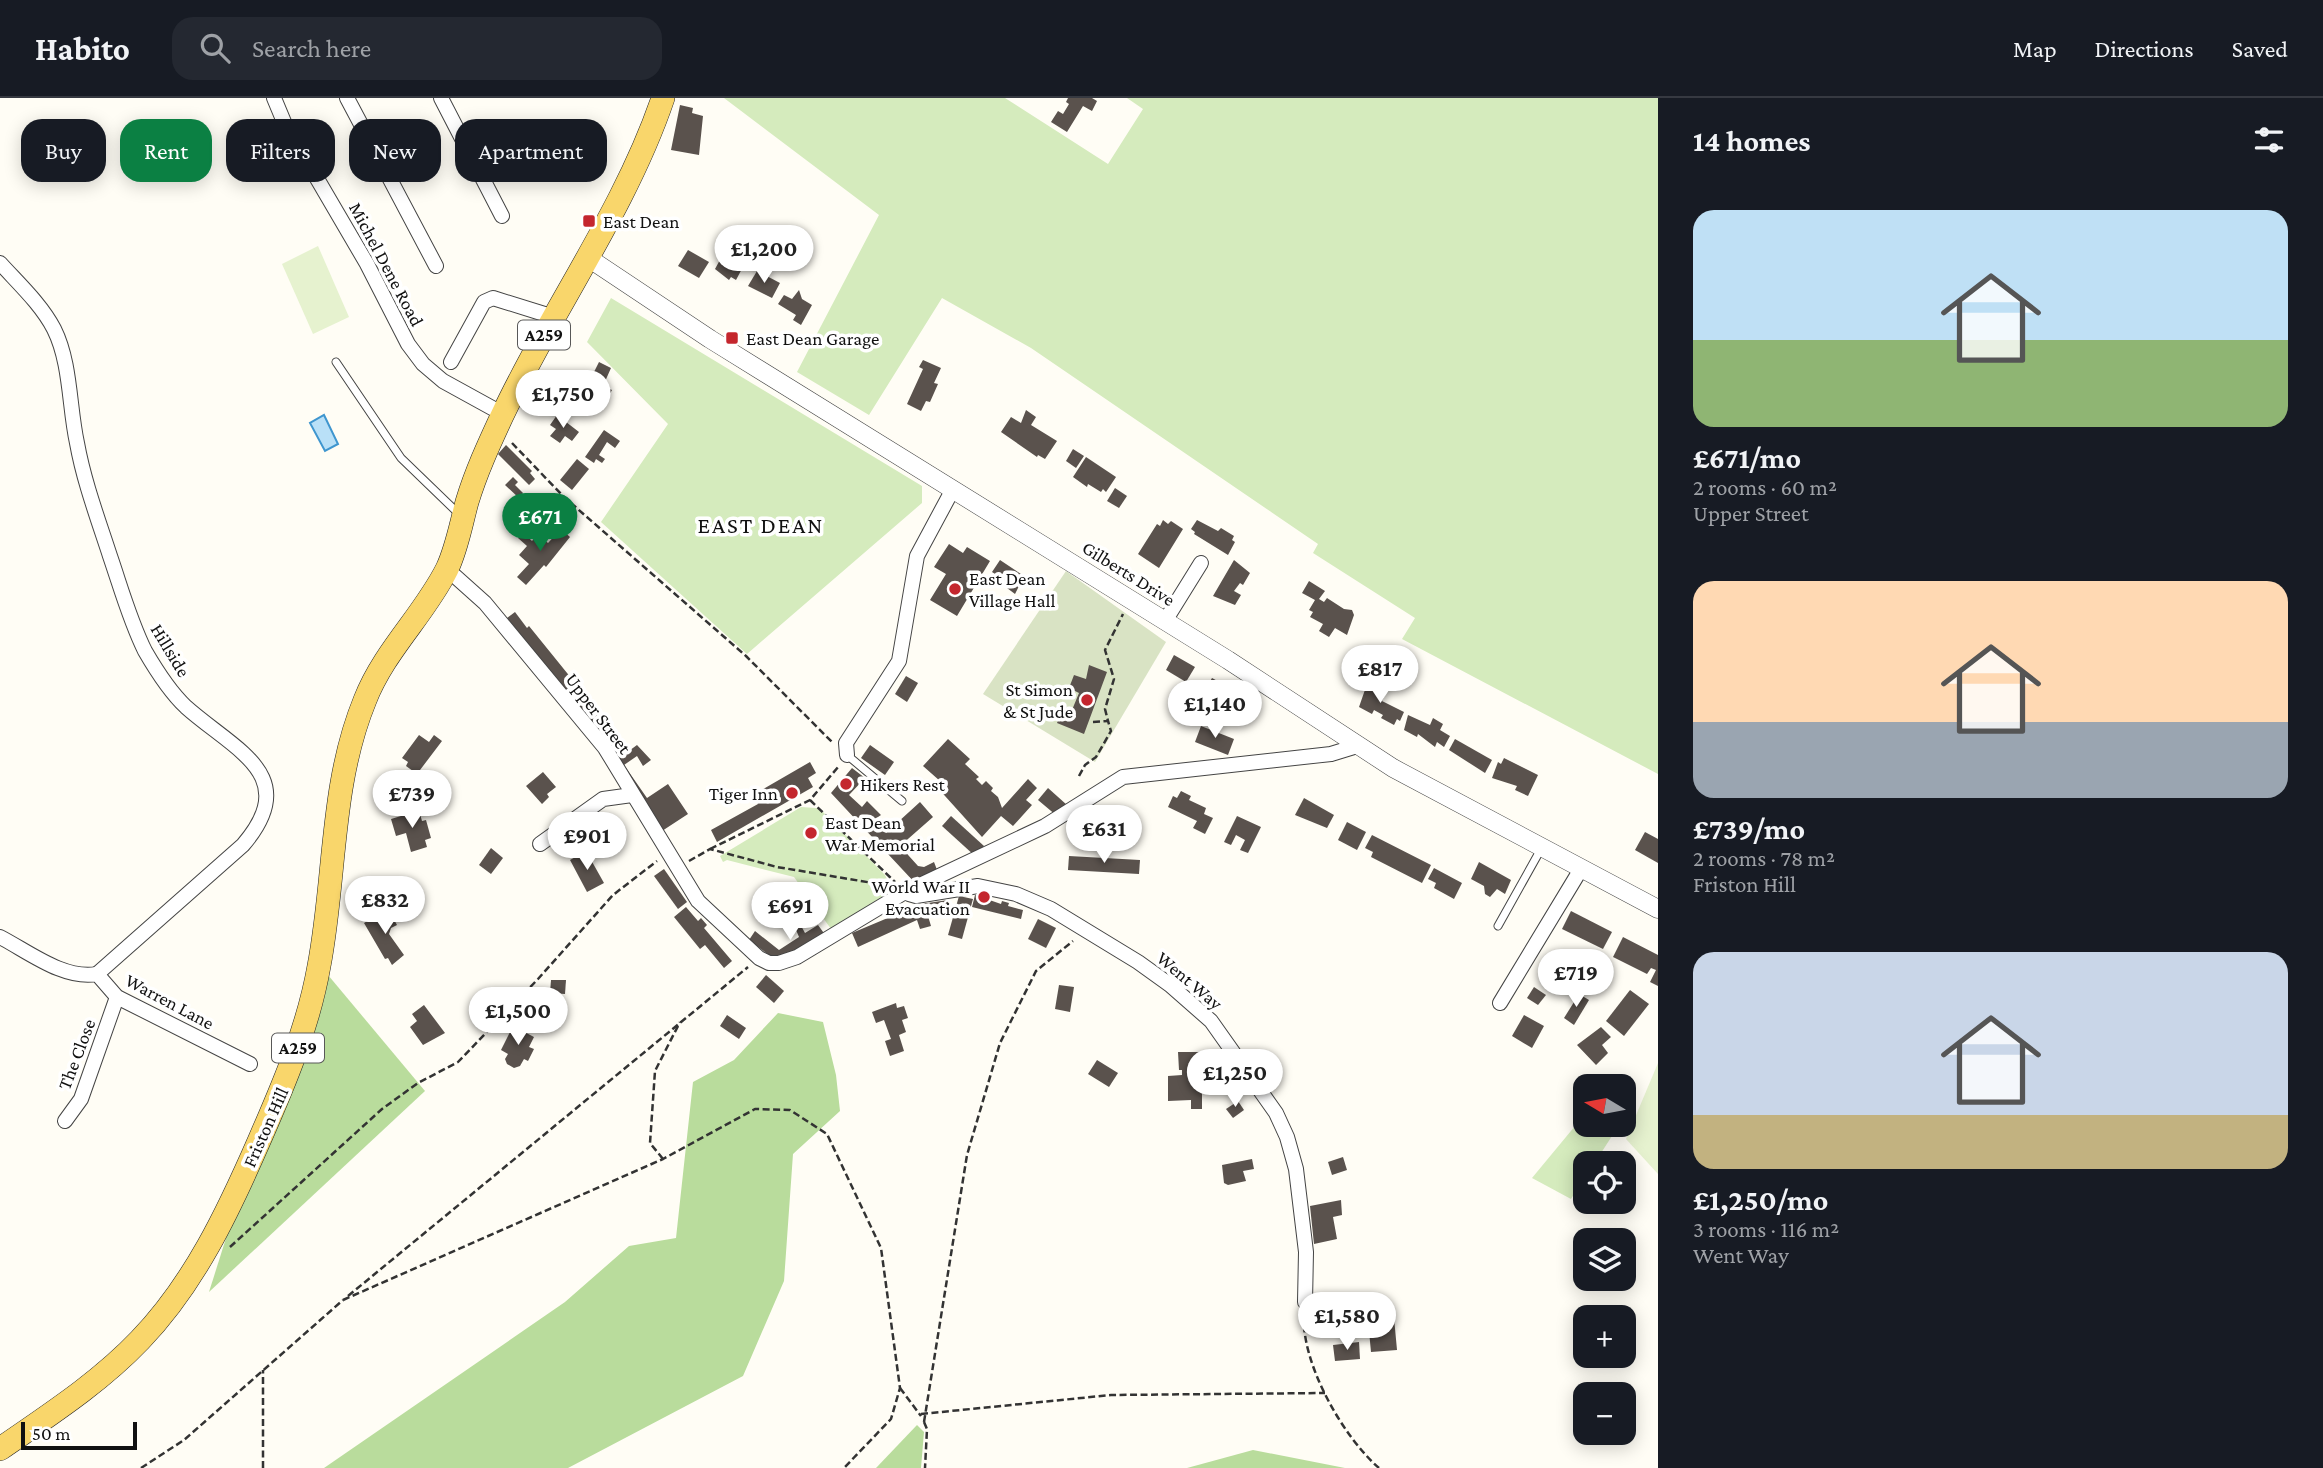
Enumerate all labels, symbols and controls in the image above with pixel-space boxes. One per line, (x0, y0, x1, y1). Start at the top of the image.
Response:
search box (172, 17, 662, 80)
icon: search (196, 29, 234, 67)
text: Habito (35, 30, 130, 67)
text: Search here (252, 34, 371, 63)
text: Map (2013, 35, 2057, 62)
text: Directions (2095, 35, 2194, 62)
text: Saved (2232, 35, 2288, 62)
chip: Buy (21, 119, 106, 182)
chip: Rent (120, 119, 212, 182)
chip: Filters (226, 119, 335, 182)
chip: New (349, 119, 441, 182)
chip: Apartment (455, 119, 607, 182)
icon: filters (2250, 121, 2288, 159)
text: 14 homes (1693, 124, 1811, 157)
street label: Michel Dene Road (345, 199, 428, 330)
place label: East Dean (603, 211, 679, 232)
marker: East Dean (581, 213, 597, 229)
pin: £1,200 (707, 226, 821, 285)
text: £1,200 (731, 235, 797, 261)
icon: home (1928, 255, 2054, 381)
road number: A259 (518, 320, 570, 349)
place label: East Dean Garage (746, 328, 879, 349)
marker: East Dean Garage (724, 330, 740, 346)
pin: £1,750 (506, 370, 620, 430)
text: £1,750 (532, 380, 594, 406)
text: £671/mo (1693, 441, 1801, 474)
text: 2 rooms · 60 m² (1693, 474, 1837, 500)
pin: £671 (499, 494, 581, 553)
text: Upper Street (1693, 500, 1809, 526)
text: £671 (518, 503, 562, 529)
district label: EAST DEAN (698, 512, 824, 538)
street label: Gilberts Drive (1079, 537, 1179, 610)
place label: East Dean Village Hall (969, 568, 1056, 611)
marker: East Dean Village Hall (947, 581, 963, 597)
street label: Hillside (147, 620, 195, 681)
icon: home (1928, 626, 2054, 752)
pin: £817 (1339, 646, 1421, 705)
text: £817 (1357, 655, 1403, 681)
street label: Upper Street (561, 669, 636, 758)
place label: St Simon & St Jude (1003, 679, 1073, 722)
pin: £1,140 (1158, 680, 1272, 740)
text: £1,140 (1184, 690, 1246, 716)
marker: St Simon & St Jude (1079, 692, 1095, 708)
pin: £739 (371, 770, 453, 830)
place label: Hikers Rest (860, 774, 945, 795)
marker: Hikers Rest (838, 776, 854, 792)
text: £739 (389, 780, 435, 806)
place label: Tiger Inn (709, 783, 778, 804)
marker: Tiger Inn (784, 785, 800, 801)
pin: £631 (1063, 806, 1145, 865)
pin: £901 (546, 812, 628, 872)
place label: East Dean War Memorial (825, 812, 935, 855)
text: £739/mo (1693, 812, 1805, 845)
text: £631 (1082, 815, 1126, 841)
text: £901 (564, 822, 610, 848)
marker: East Dean War Memorial (803, 825, 819, 841)
text: 2 rooms · 78 m² (1693, 845, 1835, 871)
text: Friston Hill (1693, 871, 1796, 897)
pin: £832 (344, 876, 426, 936)
place label: World War II Evacuation (872, 876, 970, 919)
pin: £691 (749, 882, 831, 942)
text: £832 (361, 886, 409, 912)
marker: World War II Evacuation (976, 889, 992, 905)
text: £691 (767, 892, 813, 918)
street label: Went Way (1153, 947, 1227, 1014)
pin: £719 (1535, 950, 1617, 1009)
text: £719 (1554, 959, 1598, 985)
street label: Warren Lane (122, 969, 218, 1034)
pin: £1,500 (461, 988, 575, 1047)
text: £1,500 (485, 997, 551, 1023)
icon: home (1928, 997, 2054, 1123)
street label: The Close (53, 1016, 100, 1092)
road number: A259 (272, 1034, 324, 1063)
pin: £1,250 (1178, 1049, 1292, 1109)
text: £1,250 (1203, 1059, 1267, 1085)
north arrow (1573, 1074, 1636, 1138)
map controls (1573, 1074, 1636, 1445)
street label: Friston Hill (239, 1084, 292, 1170)
button: locate (1573, 1151, 1636, 1214)
text: £1,250/mo (1693, 1183, 1828, 1216)
text: 3 rooms · 116 m² (1693, 1216, 1839, 1242)
button: layers (1573, 1228, 1636, 1291)
text: Went Way (1693, 1242, 1789, 1268)
pin: £1,580 (1290, 1292, 1404, 1352)
text: £1,580 (1314, 1302, 1380, 1328)
button: + (1573, 1305, 1636, 1368)
button: − (1573, 1382, 1636, 1445)
scale bar (21, 1419, 136, 1451)
text: 50 m (32, 1423, 71, 1444)

